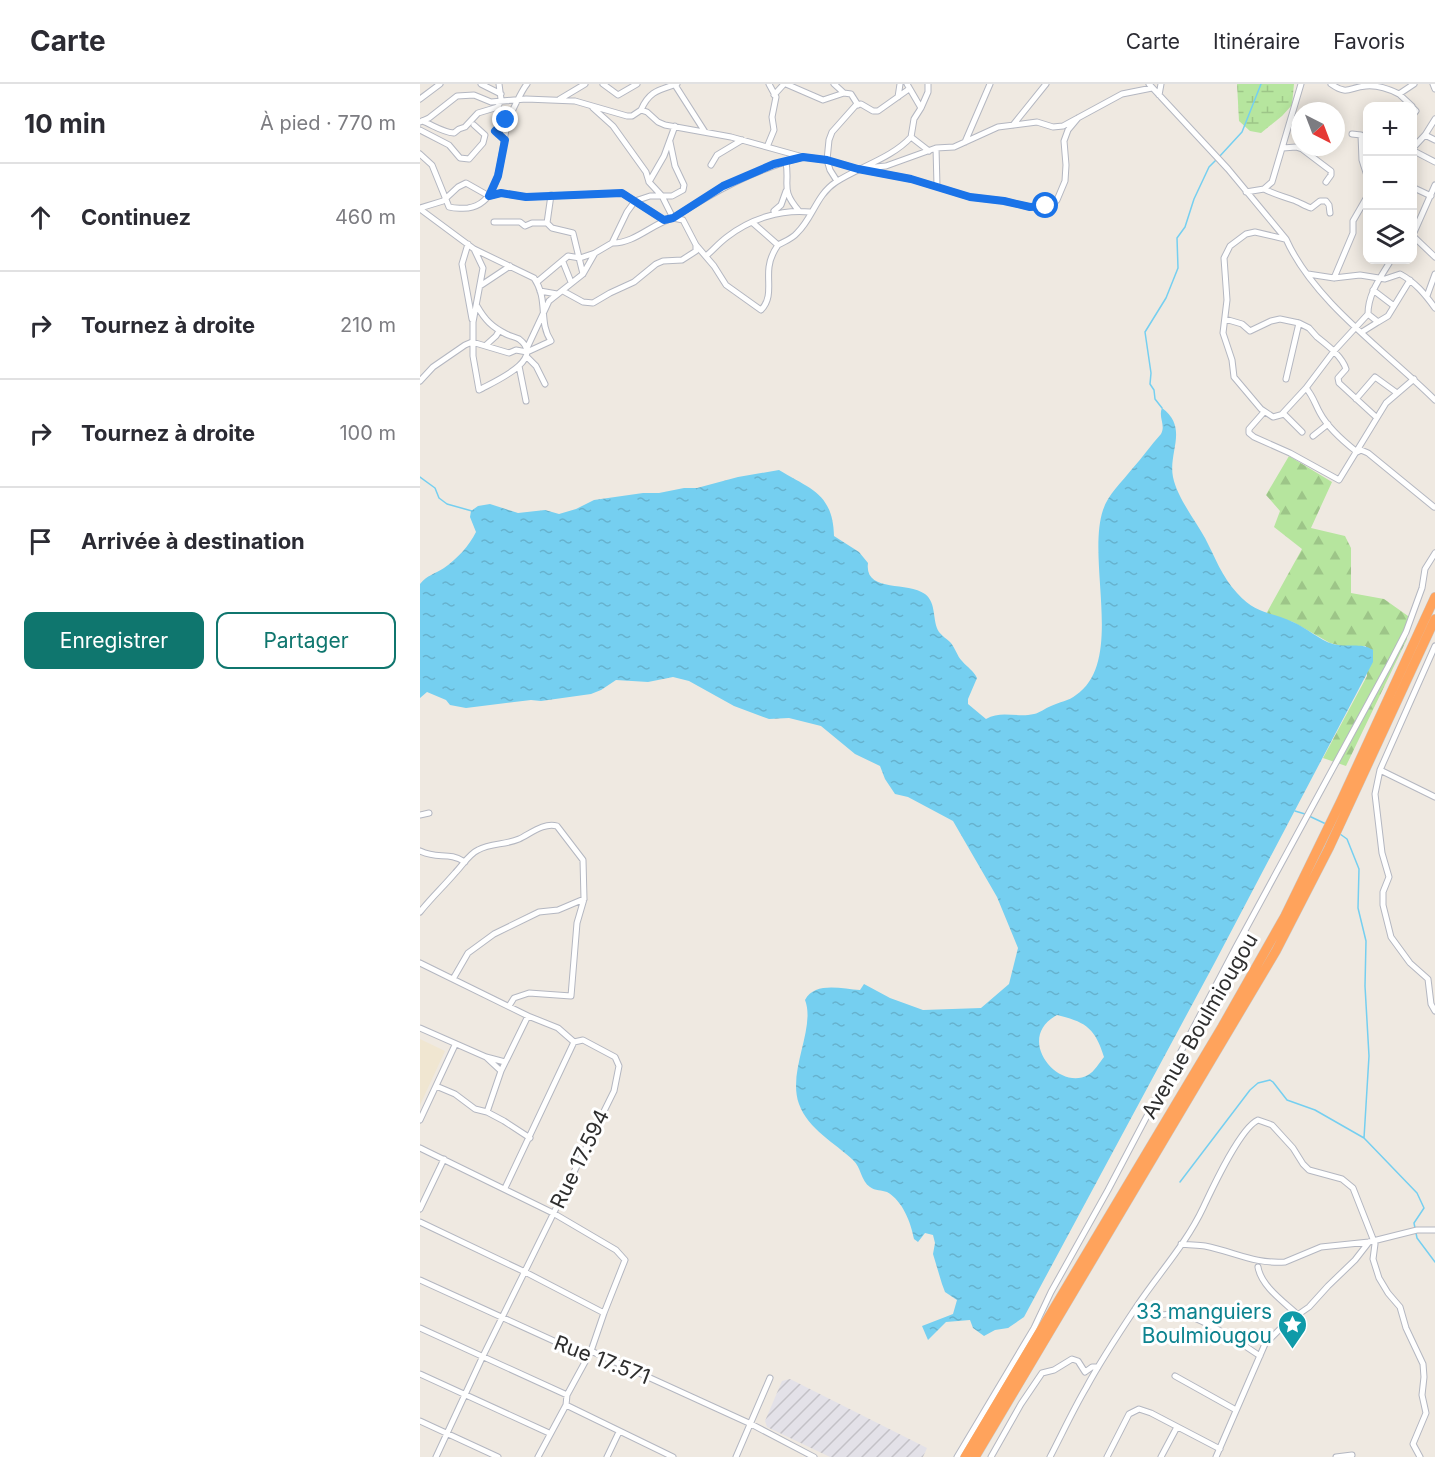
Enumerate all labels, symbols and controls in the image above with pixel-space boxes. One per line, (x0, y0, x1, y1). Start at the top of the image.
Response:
text: Carte (30, 24, 106, 58)
text: Carte (1126, 29, 1180, 54)
text: Itinéraire (1213, 29, 1300, 54)
text: Favoris (1333, 29, 1405, 54)
north arrow (1291, 102, 1345, 156)
map controls (1363, 102, 1417, 264)
button: + (1363, 102, 1417, 156)
route end (492, 106, 518, 132)
text: 10 min (24, 108, 106, 139)
text: À pied · 770 m (260, 111, 396, 135)
button: − (1363, 156, 1417, 210)
route start (1032, 192, 1058, 218)
icon: ahead (24, 201, 57, 234)
text: Continuez (81, 204, 191, 230)
text: 460 m (335, 205, 396, 229)
button: layers (1363, 210, 1417, 264)
icon: right (24, 309, 57, 342)
text: Tournez à droite (81, 312, 255, 338)
text: 210 m (340, 313, 396, 337)
icon: right (24, 417, 57, 450)
text: Tournez à droite (81, 420, 255, 446)
text: 100 m (339, 421, 396, 445)
icon: arrive (24, 525, 57, 558)
text: Arrivée à destination (81, 528, 305, 554)
button: Enregistrer (24, 612, 204, 669)
button: Partager (216, 612, 396, 669)
street label: Avenue Boulmiougou (1136, 929, 1263, 1123)
street label: Rue 17.594 (545, 1105, 614, 1212)
place label: 33 manguiers Boulmiougou (1136, 1299, 1272, 1348)
place icon: 33 manguiers Boulmiougou (1277, 1308, 1309, 1350)
street label: Rue 17.571 (551, 1330, 654, 1389)

